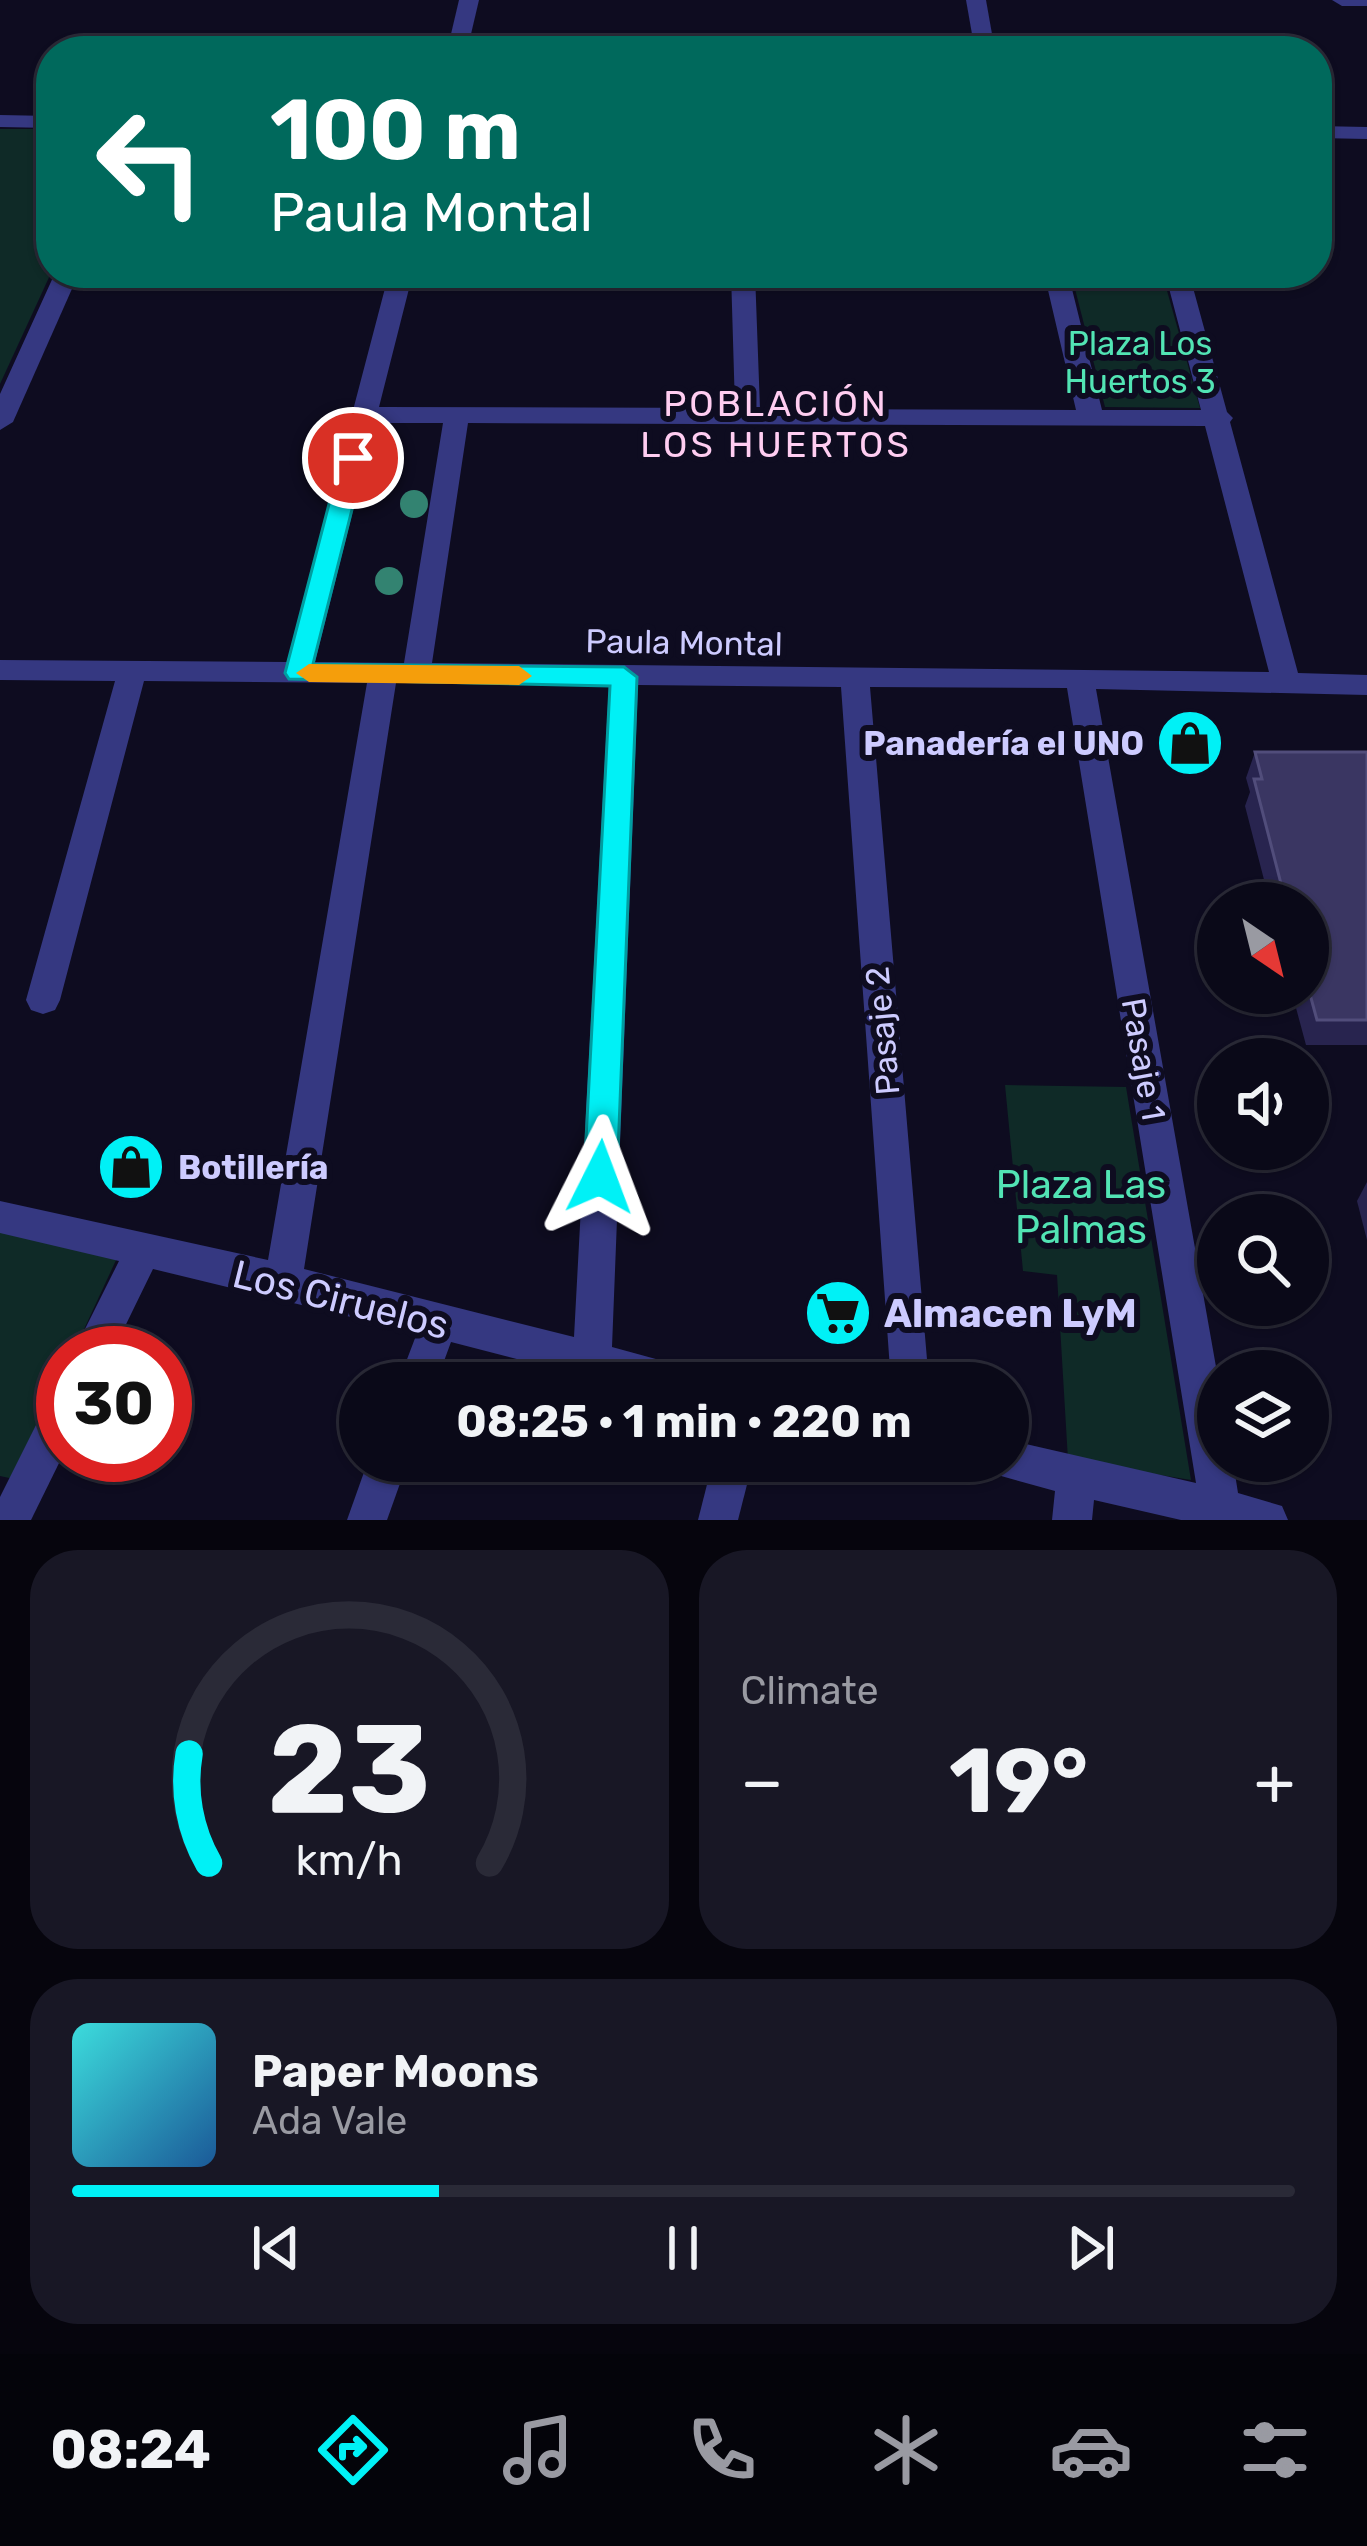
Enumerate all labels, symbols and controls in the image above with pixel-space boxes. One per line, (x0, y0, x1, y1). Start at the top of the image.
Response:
text: 100 m (270, 80, 521, 180)
icon: left (72, 84, 228, 240)
text: Paula Montal (270, 181, 593, 245)
park label: Plaza Los Huertos 3 (1064, 324, 1216, 401)
district label: POBLACIÓN LOS HUERTOS (640, 382, 912, 466)
pin (302, 407, 404, 509)
icon: arrive (320, 425, 386, 491)
street label: Paula Montal (585, 621, 783, 664)
shop icon: Panadería el UNO (1155, 708, 1225, 778)
place label: Panadería el UNO (863, 724, 1144, 763)
north arrow (1197, 882, 1329, 1014)
map controls (1197, 882, 1329, 1482)
street label: Pasaje 2 (857, 965, 908, 1097)
street label: Pasaje 1 (1114, 995, 1173, 1123)
button: sound (1197, 1038, 1329, 1170)
position arrow (537, 1114, 663, 1240)
shop icon: Botillería (96, 1132, 166, 1202)
place label: Botillería (178, 1148, 329, 1187)
park label: Plaza Las Palmas (996, 1162, 1166, 1253)
button: search (1197, 1194, 1329, 1326)
street label: Los Ciruelos (228, 1251, 453, 1349)
supermarket icon: Almacen LyM (803, 1278, 873, 1348)
place label: Almacen LyM (884, 1291, 1137, 1337)
speed limit sign: 30 (36, 1326, 192, 1482)
button: layers (1197, 1350, 1329, 1482)
text: 08:25 · 1 min · 220 m (456, 1395, 912, 1448)
text: Climate (741, 1668, 879, 1714)
text: 23 (268, 1695, 431, 1843)
text: 19° (949, 1728, 1088, 1835)
text: − (741, 1742, 783, 1821)
text: + (1254, 1742, 1295, 1821)
text: km/h (296, 1834, 403, 1885)
text: Paper Moons (252, 2045, 539, 2098)
text: Ada Vale (252, 2098, 407, 2144)
icon: previous (243, 2215, 309, 2281)
icon: pause (650, 2215, 716, 2281)
icon: next (1058, 2215, 1124, 2281)
icon: directions (311, 2408, 395, 2492)
icon: music (496, 2408, 580, 2492)
icon: phone (680, 2408, 764, 2492)
icon: climate (864, 2408, 948, 2492)
icon: car (1049, 2408, 1133, 2492)
icon: filters (1233, 2408, 1317, 2492)
text: 08:24 (50, 2418, 211, 2482)

